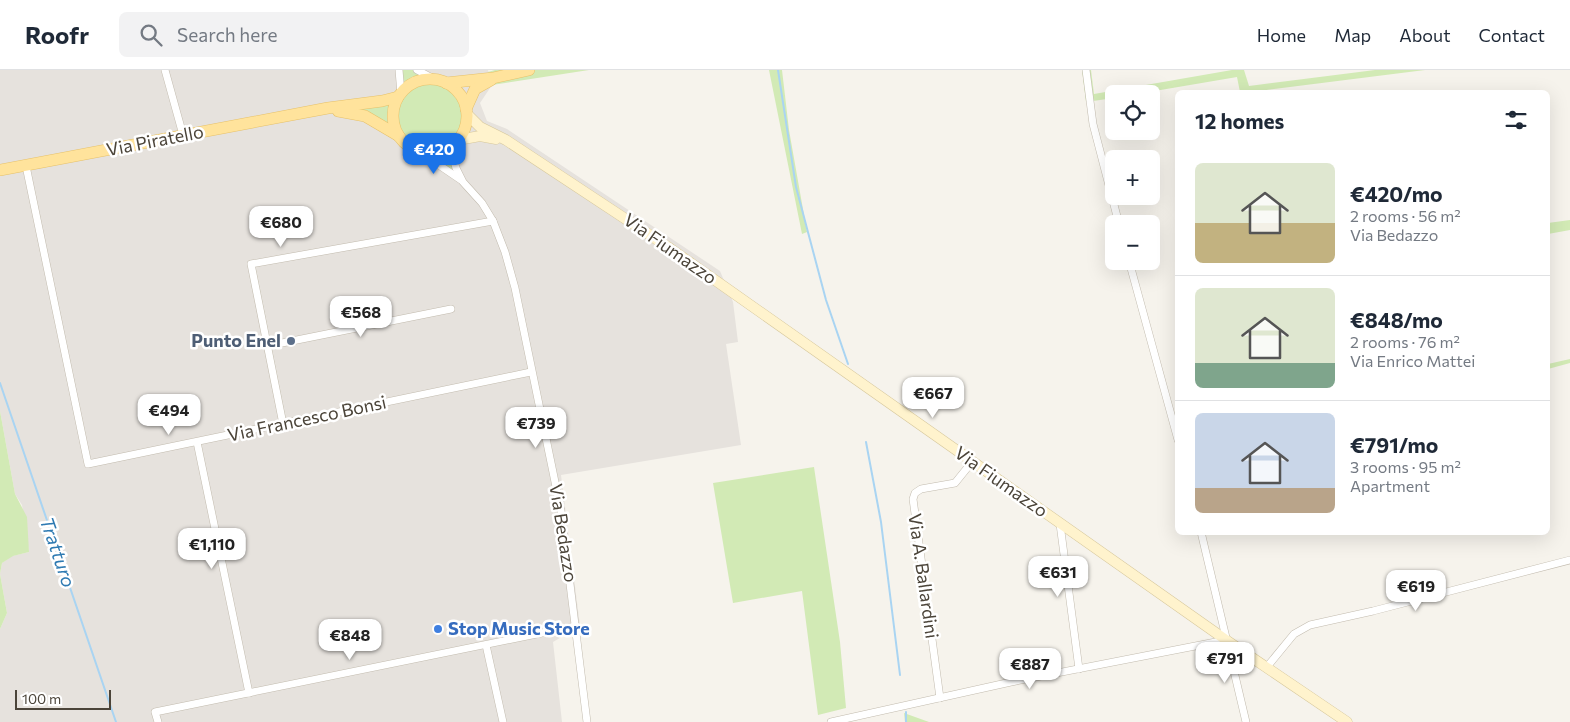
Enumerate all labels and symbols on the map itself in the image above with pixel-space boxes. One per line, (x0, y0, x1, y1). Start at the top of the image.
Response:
street label: Via Piratello (104, 120, 205, 160)
pin: €420 (404, 132, 464, 175)
pin: €680 (251, 206, 311, 248)
street label: Via Fiumazzo (620, 208, 721, 288)
pin: €568 (331, 296, 391, 338)
place label: Punto Enel (191, 329, 281, 351)
marker: Punto Enel (285, 335, 297, 347)
pin: €667 (903, 376, 963, 419)
street label: Via Francesco Bonsi (225, 390, 388, 446)
pin: €494 (139, 394, 199, 436)
pin: €739 (506, 406, 566, 449)
street label: Via Fiumazzo (951, 441, 1052, 521)
street label: Via Bedazzo (545, 482, 583, 584)
street label: Via A. Ballardini (904, 512, 944, 640)
water label: Tratturo (36, 514, 81, 590)
pin: €1,110 (171, 528, 253, 570)
pin: €631 (1028, 556, 1088, 598)
pin: €619 (1386, 570, 1446, 612)
place label: Stop Music Store (448, 617, 590, 639)
pin: €848 (320, 618, 380, 661)
marker: Stop Music Store (432, 623, 444, 635)
pin: €791 (1195, 642, 1255, 684)
pin: €887 (1000, 648, 1060, 690)
scale bar (15, 687, 111, 710)

